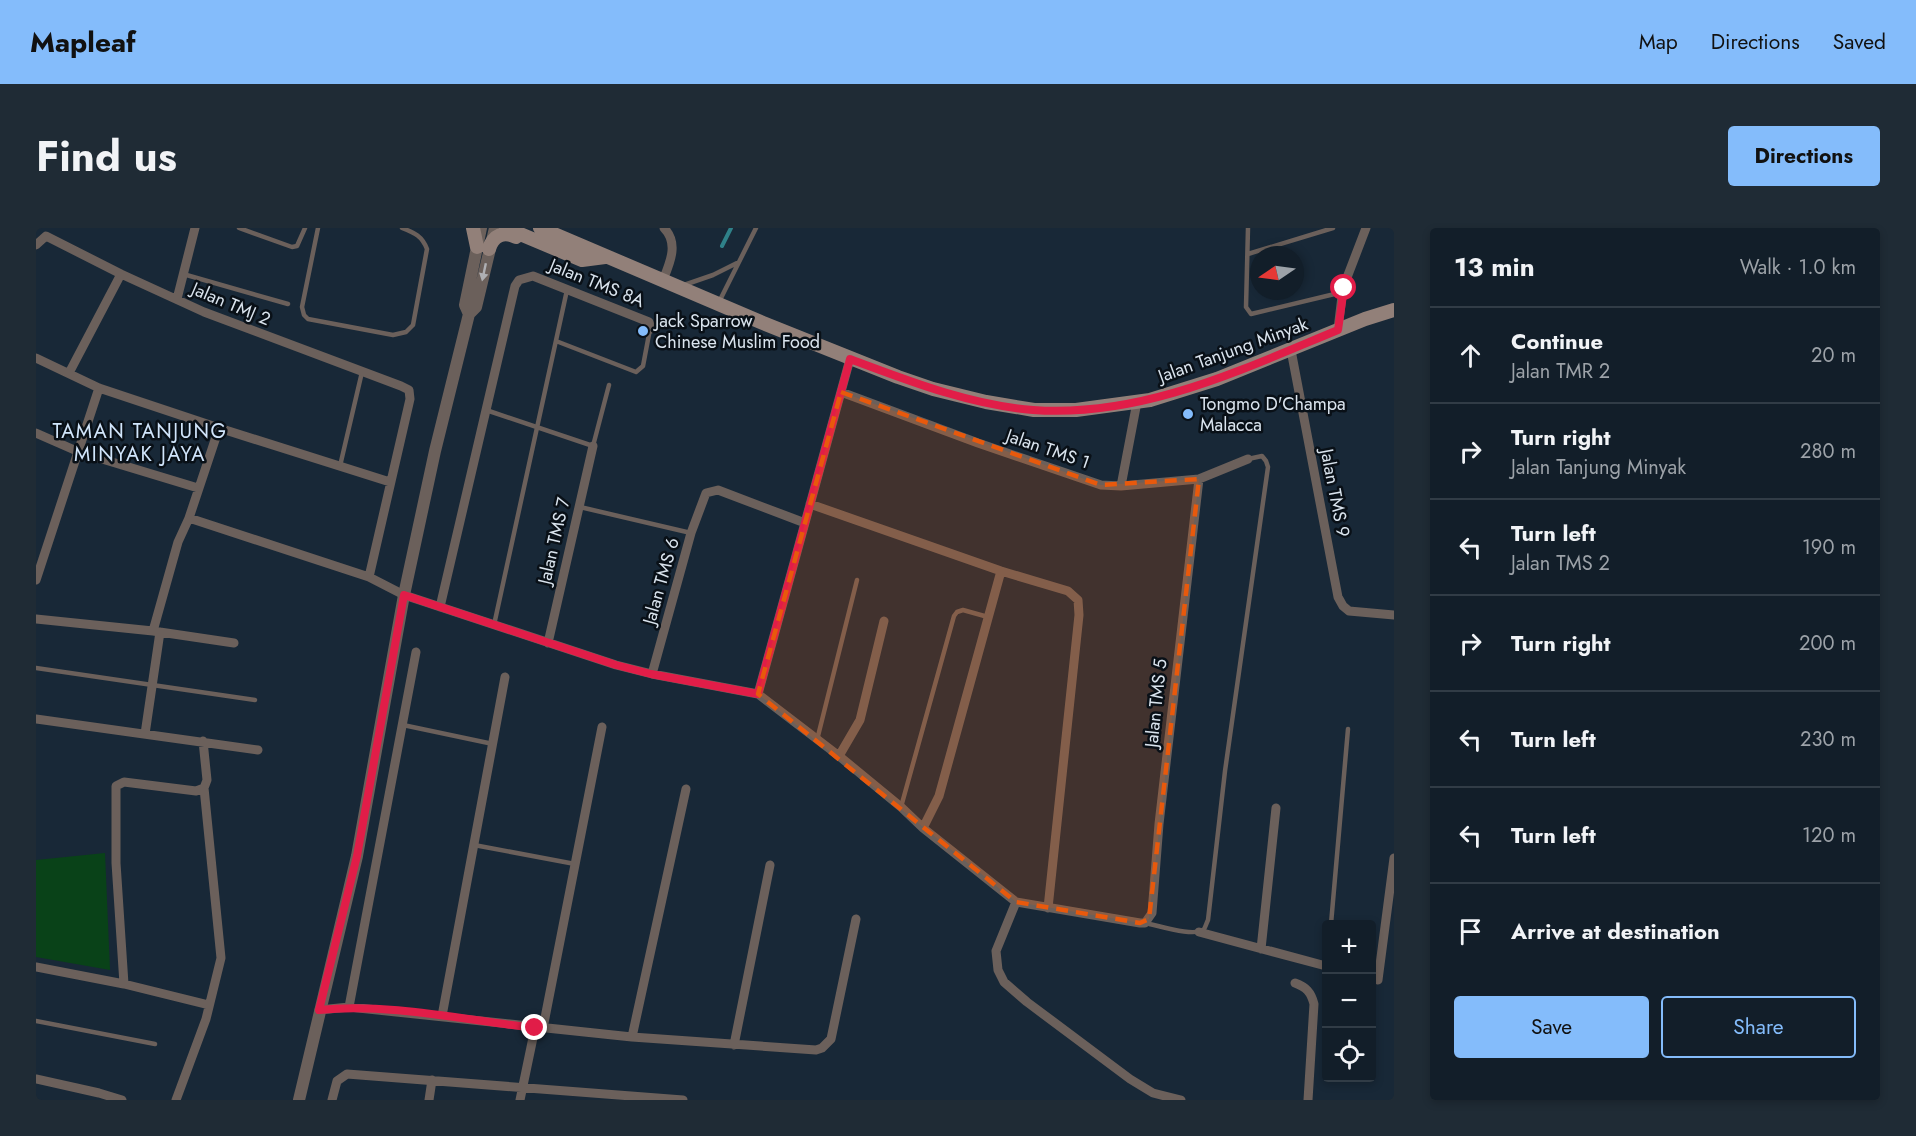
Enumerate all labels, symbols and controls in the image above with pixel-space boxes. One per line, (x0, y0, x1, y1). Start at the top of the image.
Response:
text: Mapleaf (30, 22, 136, 63)
text: Map (1639, 27, 1678, 57)
text: Directions (1711, 27, 1800, 57)
text: Saved (1833, 27, 1886, 57)
text: Find us (36, 126, 177, 187)
button: Directions (1728, 126, 1880, 186)
north arrow (1250, 246, 1304, 300)
text: 13 min (1454, 248, 1535, 286)
street label: Jalan TMS 8A (544, 251, 648, 314)
text: Walk · 1.0 km (1740, 253, 1856, 282)
one-way arrow (478, 263, 488, 281)
route start (1330, 274, 1356, 300)
street label: Jalan TMJ 2 (186, 275, 275, 332)
place label: Jack Sparrow Chinese Muslim Food (653, 308, 820, 355)
street label: Jalan Tanjung Minyak (1153, 311, 1312, 390)
marker: Jack Sparrow Chinese Muslim Food (636, 324, 650, 338)
text: Continue (1511, 325, 1603, 357)
icon: ahead (1454, 339, 1487, 372)
text: 20 m (1811, 341, 1856, 370)
text: Jalan TMR 2 (1511, 357, 1610, 386)
place label: Tongmo D'Champa Malacca (1200, 391, 1346, 438)
marker: Tongmo D'Champa Malacca (1181, 407, 1195, 421)
district label: TAMAN TANJUNG MINYAK JAYA (52, 417, 228, 469)
text: Turn right (1511, 421, 1611, 453)
street label: Jalan TMS 1 (1001, 422, 1093, 475)
icon: right (1454, 435, 1487, 468)
text: 280 m (1800, 437, 1856, 466)
street label: Jalan TMS 9 (1313, 445, 1356, 539)
text: Jalan Tanjung Minyak (1511, 453, 1686, 482)
street label: Jalan TMS 7 (531, 495, 577, 589)
text: Turn left (1511, 517, 1596, 549)
icon: left (1454, 531, 1487, 564)
text: 190 m (1802, 533, 1856, 562)
street label: Jalan TMS 6 (636, 535, 686, 629)
text: Jalan TMS 2 (1511, 549, 1610, 578)
icon: right (1454, 627, 1487, 660)
text: Turn right (1511, 627, 1611, 659)
text: 200 m (1799, 629, 1856, 658)
street label: Jalan TMS 5 (1138, 657, 1174, 751)
icon: left (1454, 723, 1487, 756)
text: Turn left (1511, 723, 1596, 755)
text: 230 m (1800, 725, 1856, 754)
icon: left (1454, 819, 1487, 852)
text: Turn left (1511, 819, 1596, 851)
text: 120 m (1802, 821, 1856, 850)
icon: arrive (1454, 915, 1487, 948)
text: Arrive at destination (1511, 915, 1720, 947)
map controls (1322, 920, 1376, 1082)
button: + (1322, 920, 1376, 974)
button: − (1322, 974, 1376, 1028)
button: Save (1454, 996, 1649, 1058)
button: Share (1661, 996, 1856, 1058)
route end (521, 1014, 547, 1040)
button: locate (1322, 1028, 1376, 1082)

